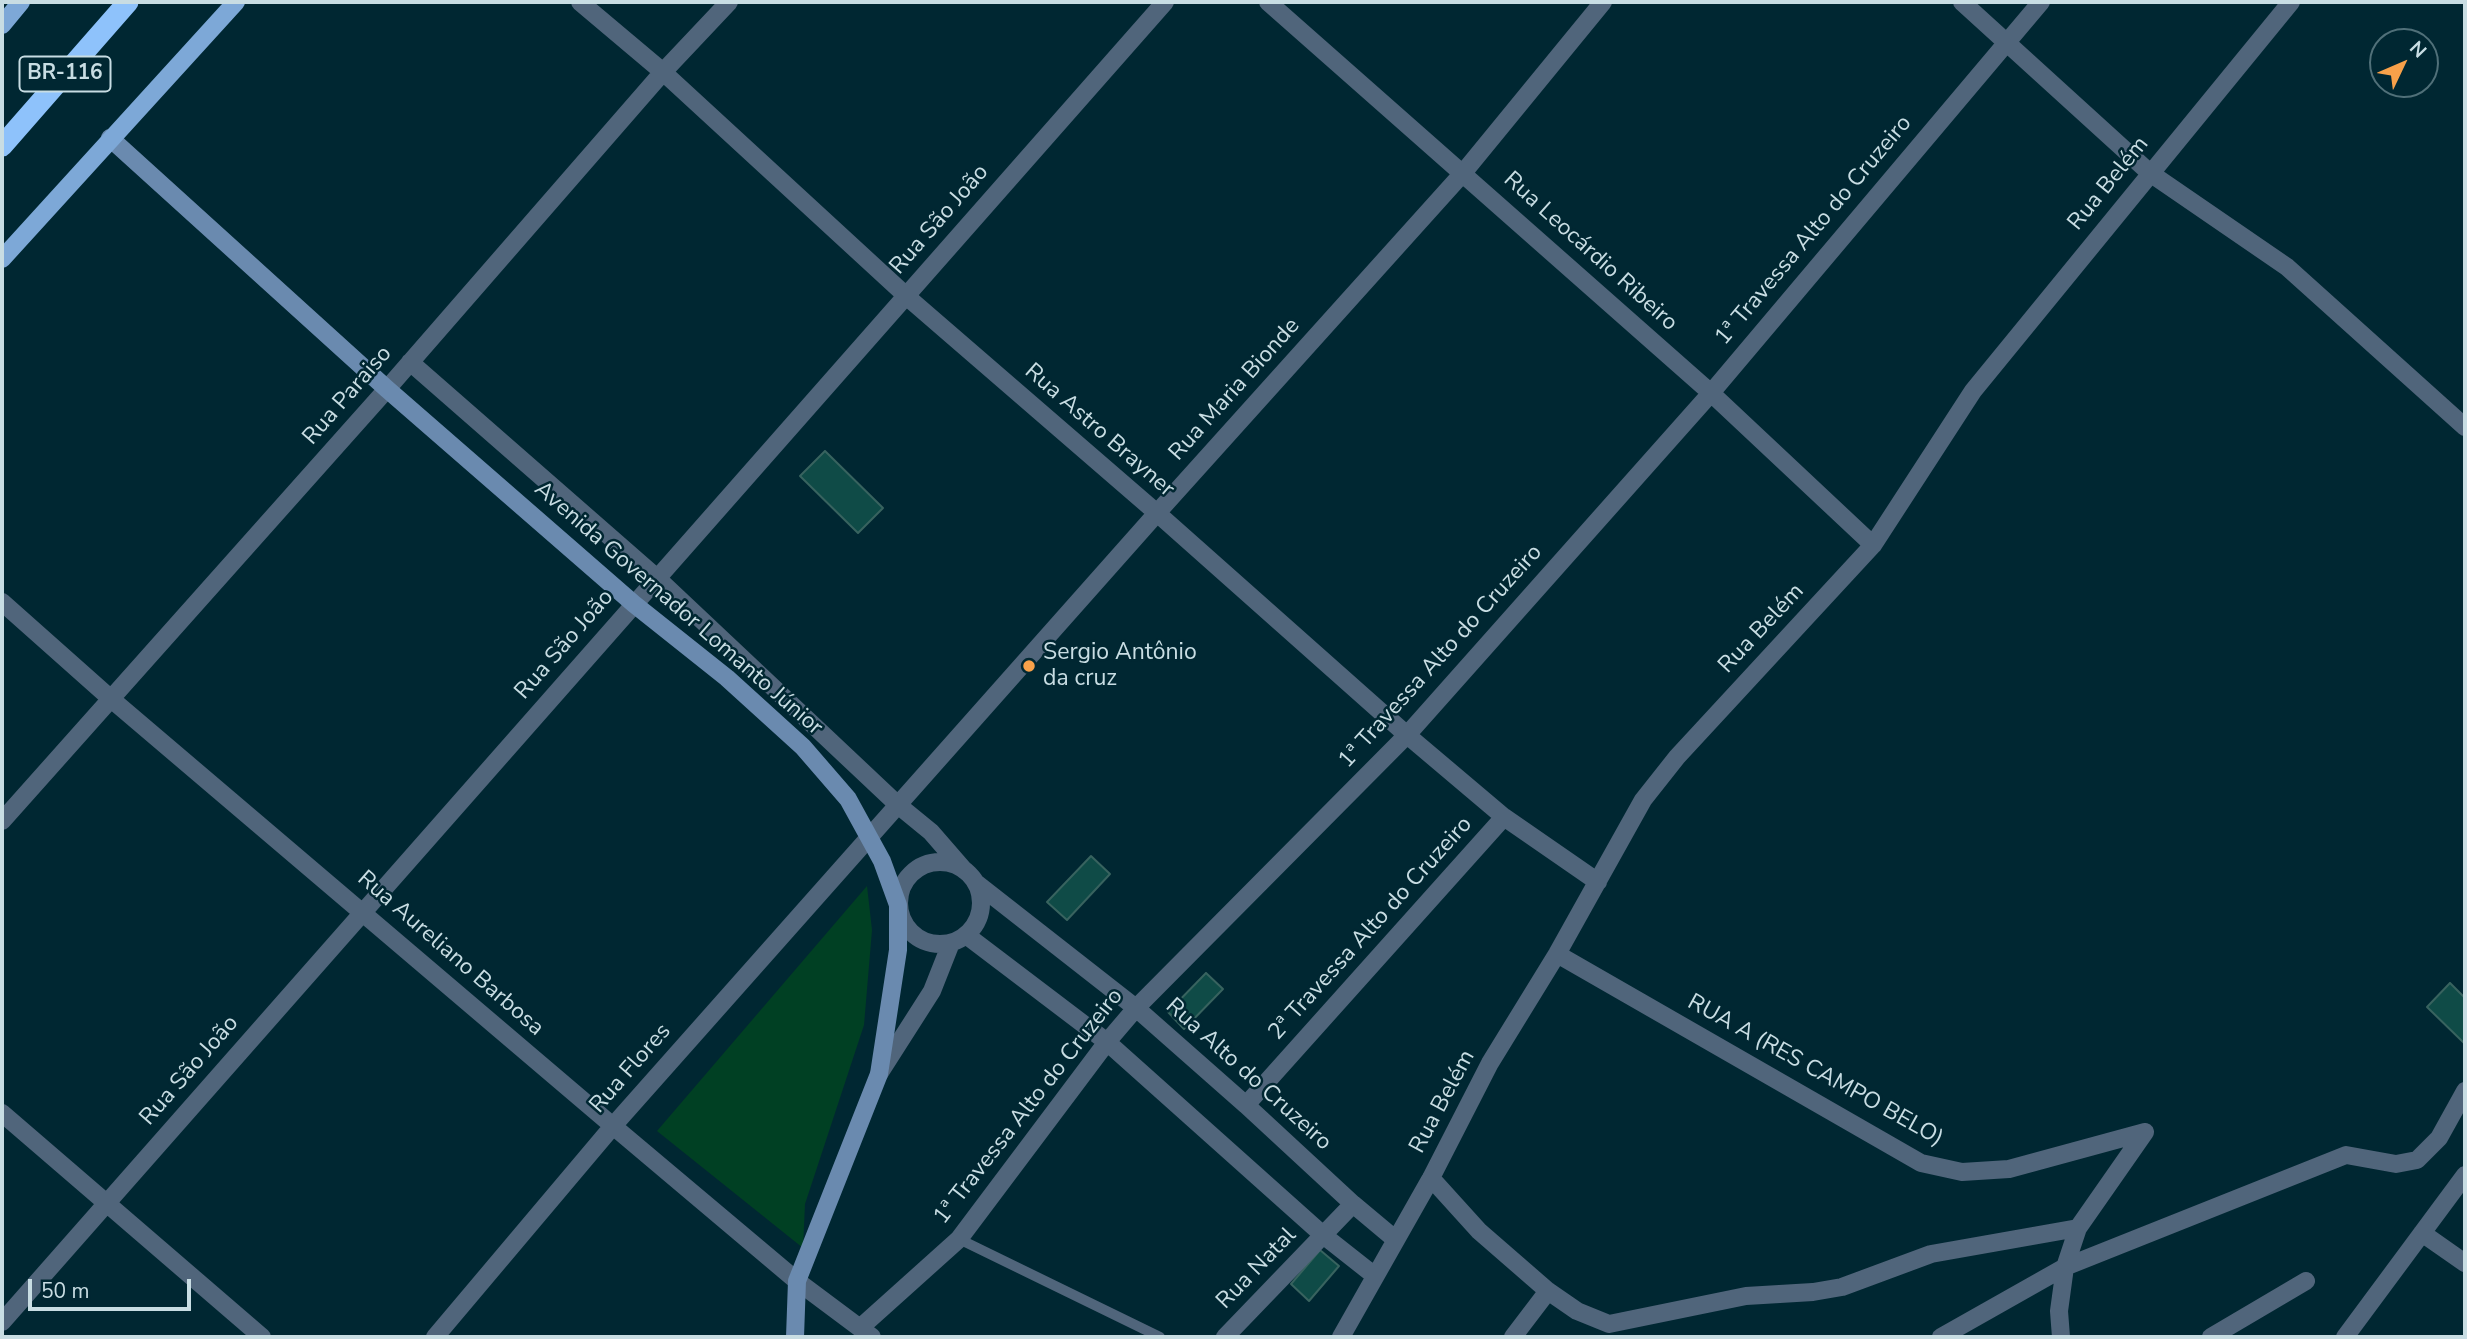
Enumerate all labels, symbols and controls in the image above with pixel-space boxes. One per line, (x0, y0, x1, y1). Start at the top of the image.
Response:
north arrow (2369, 28, 2439, 98)
text: N (2403, 36, 2432, 64)
road number: BR-116 (20, 56, 110, 92)
street label: 1ª Travessa Alto do Cruzeiro (1710, 111, 1918, 351)
street label: Rua Belém (2063, 131, 2155, 237)
street label: Rua São João (885, 159, 995, 281)
street label: Rua Leocárdio Ribeiro (1497, 167, 1683, 337)
street label: Rua Maria Bionde (1164, 313, 1306, 467)
street label: Rua Paraiso (298, 341, 398, 451)
street label: Rua Astro Brayner (1018, 358, 1180, 504)
street label: Avenida Governador Lomanto Júnior (528, 476, 828, 742)
street label: 1ª Travessa Alto do Cruzeiro (1333, 540, 1549, 774)
street label: Rua Belém (1713, 578, 1811, 680)
street label: Rua São João (510, 584, 620, 706)
place label: Sergio Antônio da cruz (1043, 639, 1197, 693)
marker: Sergio Antônio da cruz (1021, 658, 1037, 674)
street label: 2ª Travessa Alto do Cruzeiro (1263, 812, 1479, 1046)
street label: Rua Aureliano Barbosa (351, 866, 549, 1042)
street label: 1ª Travessa Alto do Cruzeiro (928, 984, 1130, 1230)
street label: RUA A (RES CAMPO BELO) (1682, 989, 1948, 1153)
street label: Rua Alto do Cruzeiro (1159, 993, 1337, 1157)
street label: Rua São João (135, 1010, 245, 1132)
street label: Rua Flores (585, 1018, 677, 1120)
street label: Rua Belém (1404, 1046, 1482, 1158)
street label: Rua Natal (1211, 1222, 1303, 1316)
scale bar (32, 1266, 194, 1310)
text: 50 m (41, 1277, 90, 1305)

